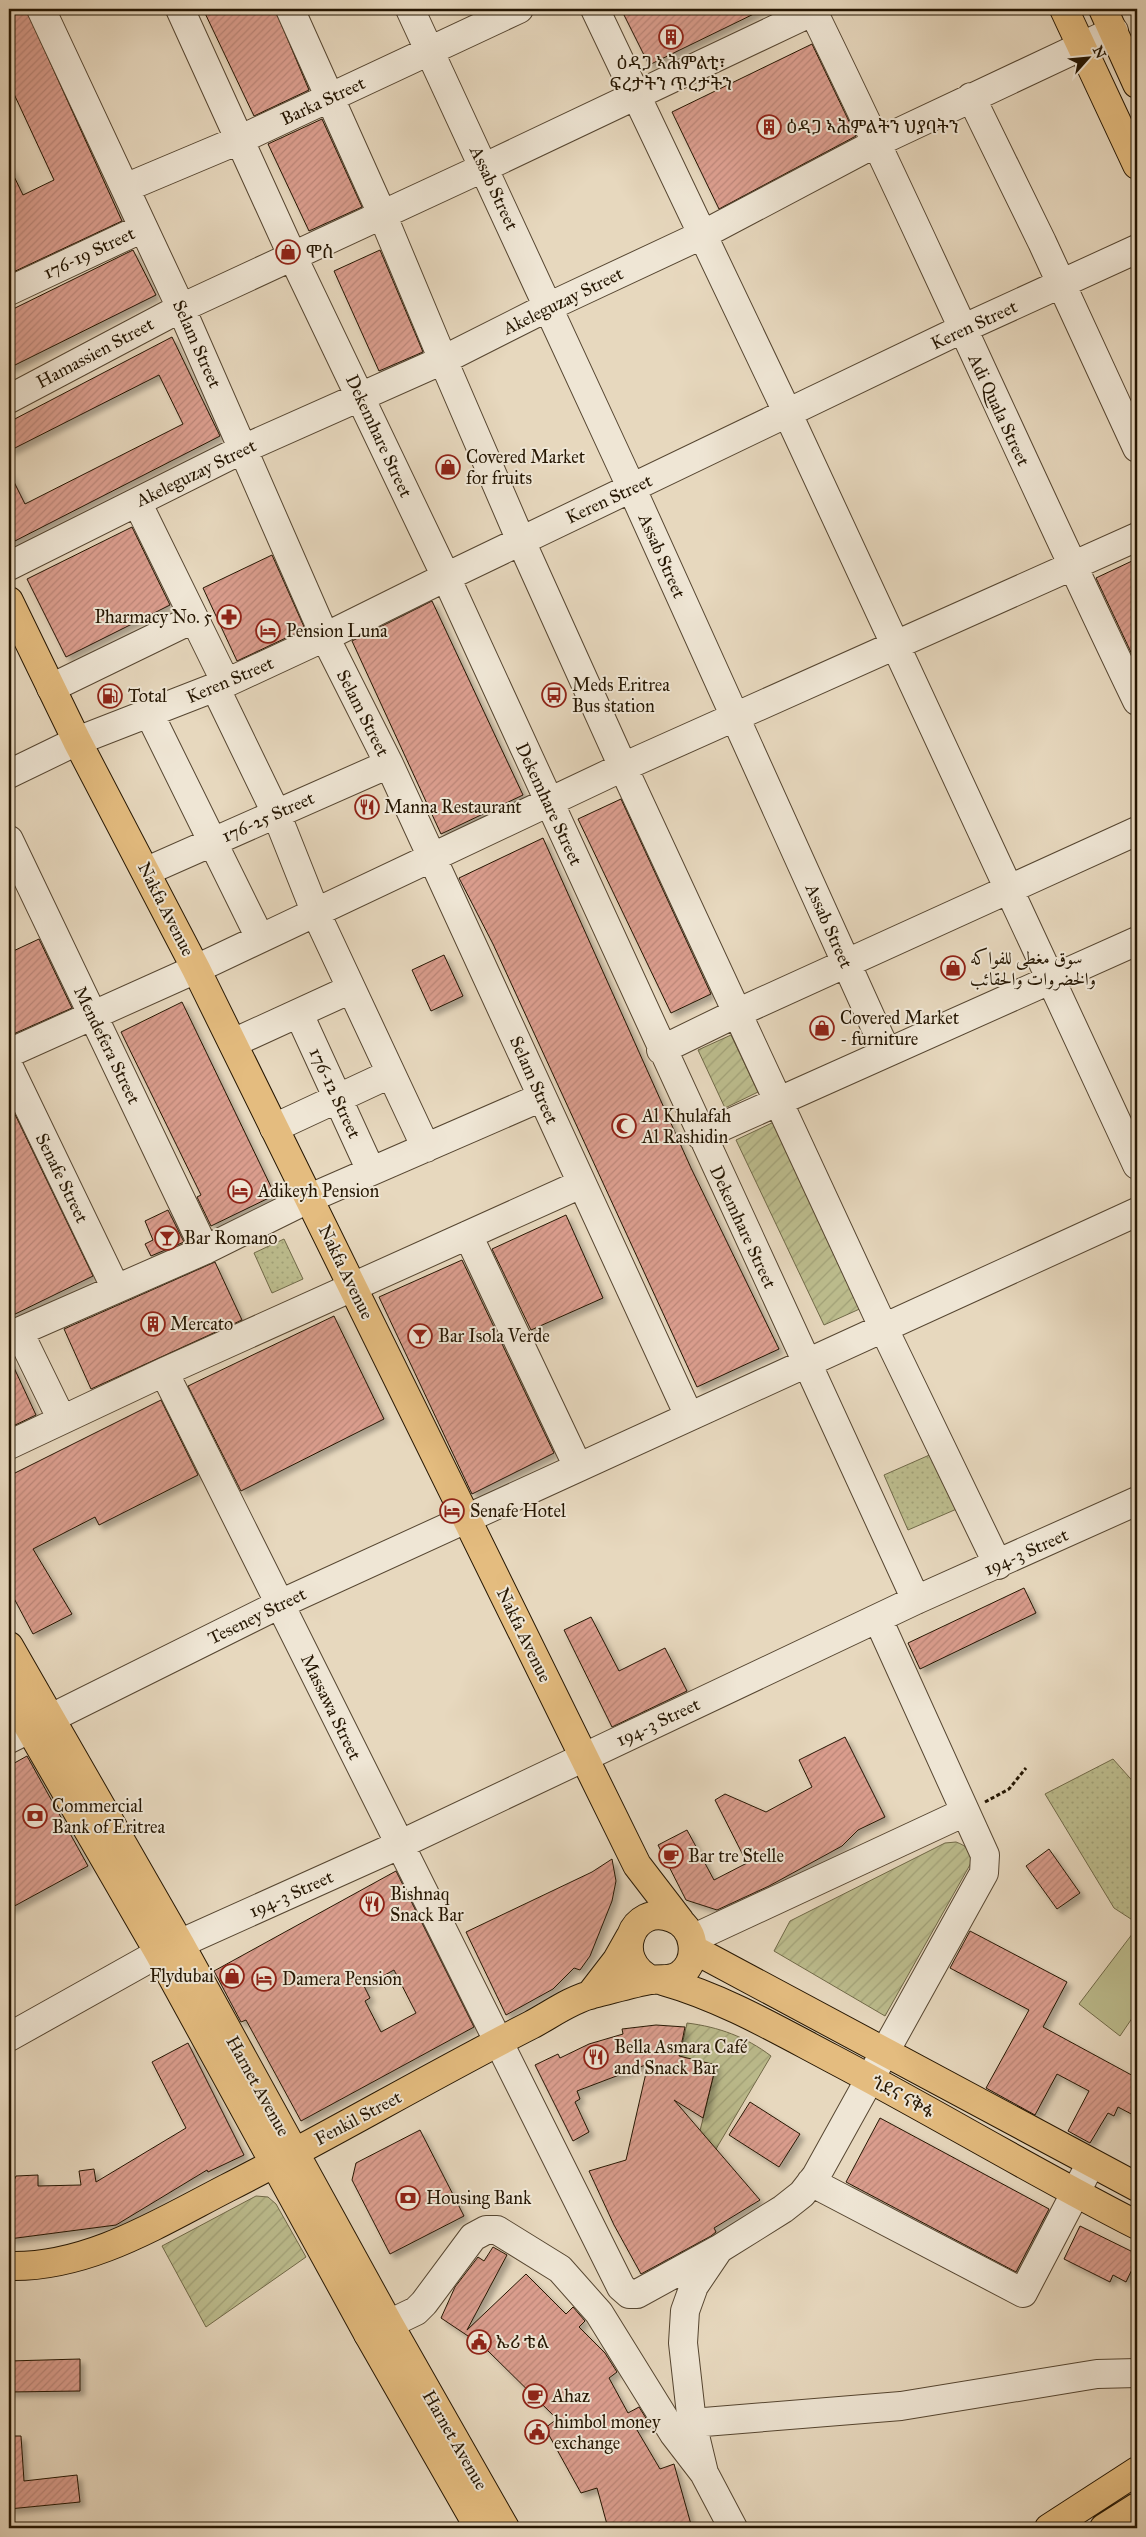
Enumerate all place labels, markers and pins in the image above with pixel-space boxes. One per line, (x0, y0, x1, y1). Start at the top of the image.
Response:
building icon: ዕዳጋ ኣሕምልቲ፣ ፍረታትን ጥረታትን (658, 24, 684, 50)
place label: ዕዳጋ ኣሕምልቲ፣ ፍረታትን ጥረታትን (610, 52, 732, 95)
building icon: ዕዳጋ ኣሕምልትን ህያባትን (756, 114, 782, 140)
place label: ዕዳጋ ኣሕምልትን ህያባትን (786, 116, 959, 138)
shop icon: ሞስ (275, 239, 301, 265)
place label: ሞስ (306, 241, 333, 263)
place label: Covered Market for fruits (466, 446, 586, 489)
shop icon: Covered Market for fruits (435, 454, 461, 480)
pharmacy icon: Pharmacy No. 5 (216, 604, 242, 630)
place label: Pharmacy No. 5 (95, 606, 213, 628)
hotel icon: Pension Luna (255, 618, 281, 644)
place label: Pension Luna (286, 620, 388, 642)
place label: Meds Eritrea Bus station (572, 674, 670, 717)
bus stop icon: Meds Eritrea Bus station (541, 682, 567, 708)
fuel station icon: Total (97, 683, 123, 709)
place label: Total (128, 685, 167, 707)
restaurant icon: Manna Restaurant (354, 794, 380, 820)
place label: Manna Restaurant (384, 796, 522, 818)
place label: سوق مغطى للفواكه والخضروات والحقائب (970, 947, 1096, 991)
shop icon: سوق مغطى للفواكه والخضروات والحقائب (940, 955, 966, 981)
place label: Covered Market - furniture (840, 1007, 960, 1050)
shop icon: Covered Market - furniture (809, 1015, 835, 1041)
place label: Al Khulafah Al Rashidin (641, 1105, 731, 1148)
mosque icon: Al Khulafah Al Rashidin (611, 1113, 637, 1139)
hotel icon: Adikeyh Pension (227, 1178, 253, 1204)
place label: Adikeyh Pension (257, 1180, 380, 1202)
bar icon: Bar Romano (154, 1225, 180, 1251)
place label: Bar Romano (184, 1227, 277, 1249)
building icon: Mercato (140, 1311, 166, 1337)
place label: Mercato (170, 1313, 233, 1335)
bar icon: Bar Isola Verde (407, 1323, 433, 1349)
place label: Bar Isola Verde (438, 1325, 550, 1347)
hotel icon: Senafe Hotel (439, 1498, 465, 1524)
place label: Senafe Hotel (470, 1500, 566, 1522)
place label: Commercial Bank of Eritrea (52, 1795, 166, 1838)
bank icon: Commercial Bank of Eritrea (22, 1803, 48, 1829)
cafe icon: Bar tre Stelle (658, 1843, 684, 1869)
place label: Bar tre Stelle (688, 1845, 784, 1867)
place label: Bishnaq Snack Bar (390, 1883, 464, 1926)
restaurant icon: Bishnaq Snack Bar (359, 1891, 385, 1917)
shop icon: Flydubai (219, 1963, 245, 1989)
place label: Flydubai (149, 1965, 214, 1987)
hotel icon: Damera Pension (251, 1966, 277, 1992)
place label: Damera Pension (282, 1968, 402, 1990)
place label: Bella Asmara Café and Snack Bar (614, 2036, 748, 2079)
restaurant icon: Bella Asmara Café and Snack Bar (583, 2044, 609, 2070)
bank icon: Housing Bank (395, 2185, 421, 2211)
place label: Housing Bank (426, 2187, 532, 2210)
public building icon: ኤሪ ቴል (466, 2329, 492, 2355)
place label: ኤሪ ቴል (496, 2331, 549, 2353)
cafe icon: Ahaz (522, 2383, 548, 2409)
place label: Ahaz (551, 2385, 590, 2407)
place label: himbol money exchange (554, 2411, 661, 2455)
public building icon: himbol money exchange (524, 2419, 550, 2445)

